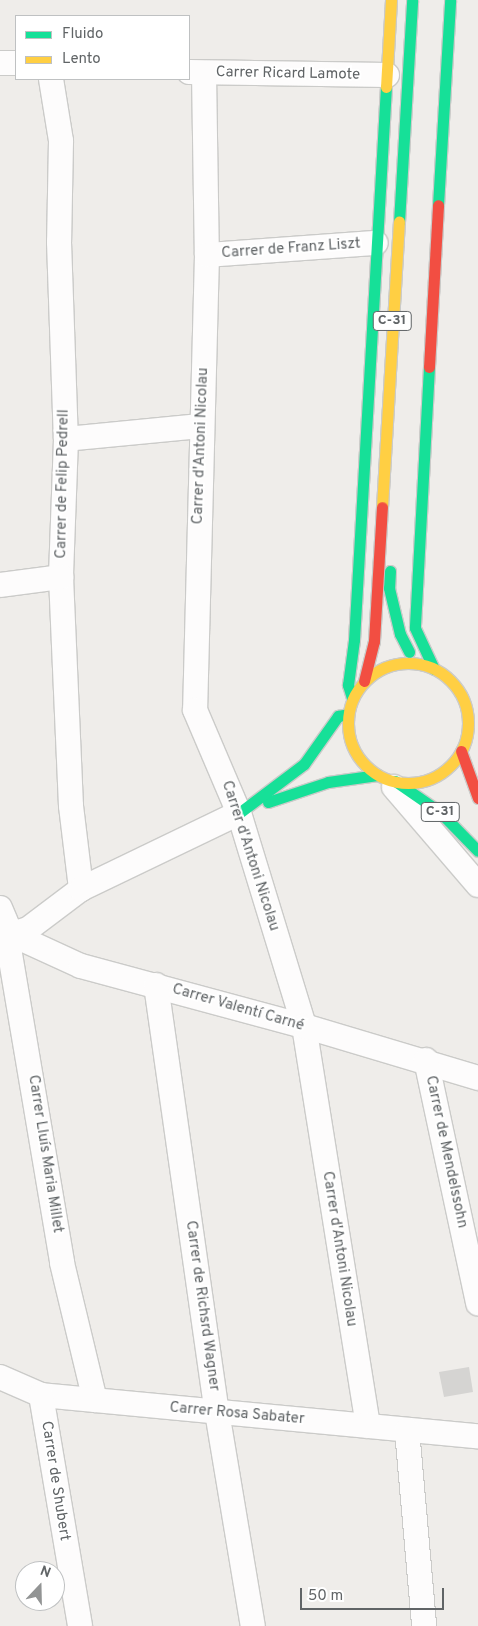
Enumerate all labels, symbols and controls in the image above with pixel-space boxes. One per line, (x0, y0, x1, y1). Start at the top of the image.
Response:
legend (15, 15, 190, 80)
text: Fluido (62, 25, 103, 44)
text: Lento (62, 50, 101, 69)
street label: Carrer Ricard Lamote (216, 64, 360, 84)
street label: Carrer de Franz Liszt (221, 235, 361, 263)
road number: C-31 (372, 310, 412, 332)
street label: Carrer d'Antoni Nicolau (189, 367, 213, 525)
street label: Carrer de Felip Pedrell (53, 409, 73, 559)
street label: Carrer d'Antoni Nicolau (217, 779, 283, 933)
road number: C-31 (420, 800, 460, 824)
street label: Carrer Valentí Carné (170, 980, 306, 1036)
street label: Carrer Lluís Maria Millet (24, 1074, 66, 1234)
street label: Carrer de Mendelssohn (421, 1074, 471, 1230)
street label: Carrer d'Antoni Nicolau (318, 1170, 360, 1328)
street label: Carrer de Richsrd Wagner (181, 1219, 223, 1393)
street label: Carrer Rosa Sabater (169, 1399, 305, 1429)
street label: Carrer de Shubert (37, 1420, 73, 1542)
north arrow (15, 1561, 65, 1611)
text: N (37, 1563, 53, 1582)
scale bar (303, 1578, 447, 1610)
text: 50 m (308, 1587, 343, 1606)

